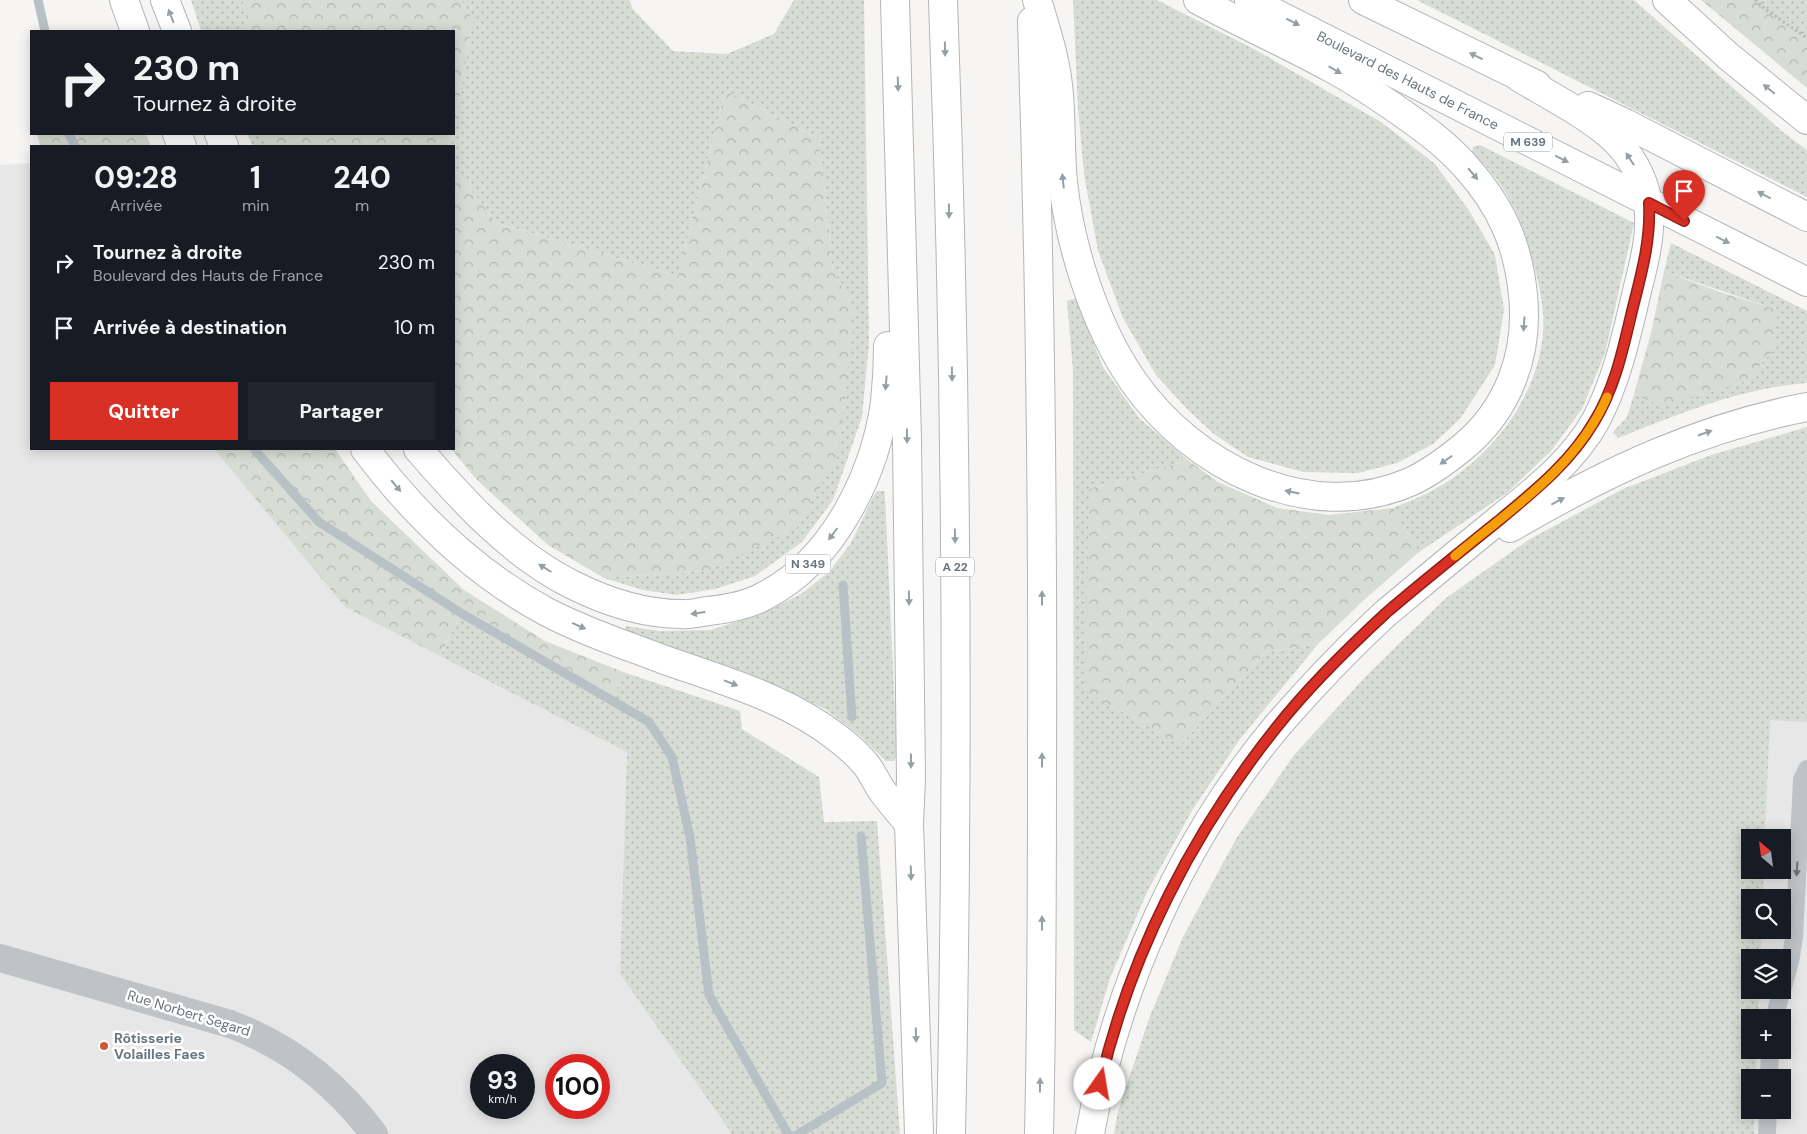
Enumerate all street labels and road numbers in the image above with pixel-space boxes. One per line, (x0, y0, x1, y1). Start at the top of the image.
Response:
street label: Boulevard des Hauts de France (1314, 27, 1502, 134)
road number: M 639 (1504, 132, 1552, 152)
road number: N 349 (786, 554, 830, 574)
road number: A 22 (936, 558, 974, 576)
street label: Rue Norbert Segard (125, 986, 253, 1040)

